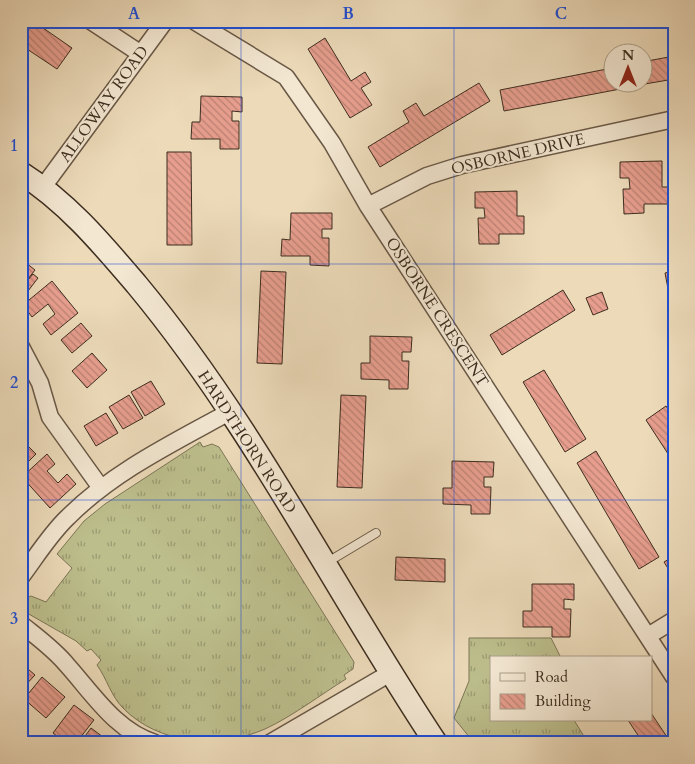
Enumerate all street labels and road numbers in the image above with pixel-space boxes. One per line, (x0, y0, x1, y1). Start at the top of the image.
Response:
street label: ALLOWAY ROAD (54, 41, 154, 167)
street label: OSBORNE DRIVE (449, 128, 587, 180)
street label: OSBORNE CRESCENT (380, 233, 494, 391)
street label: HARDTHORN ROAD (193, 366, 301, 518)

